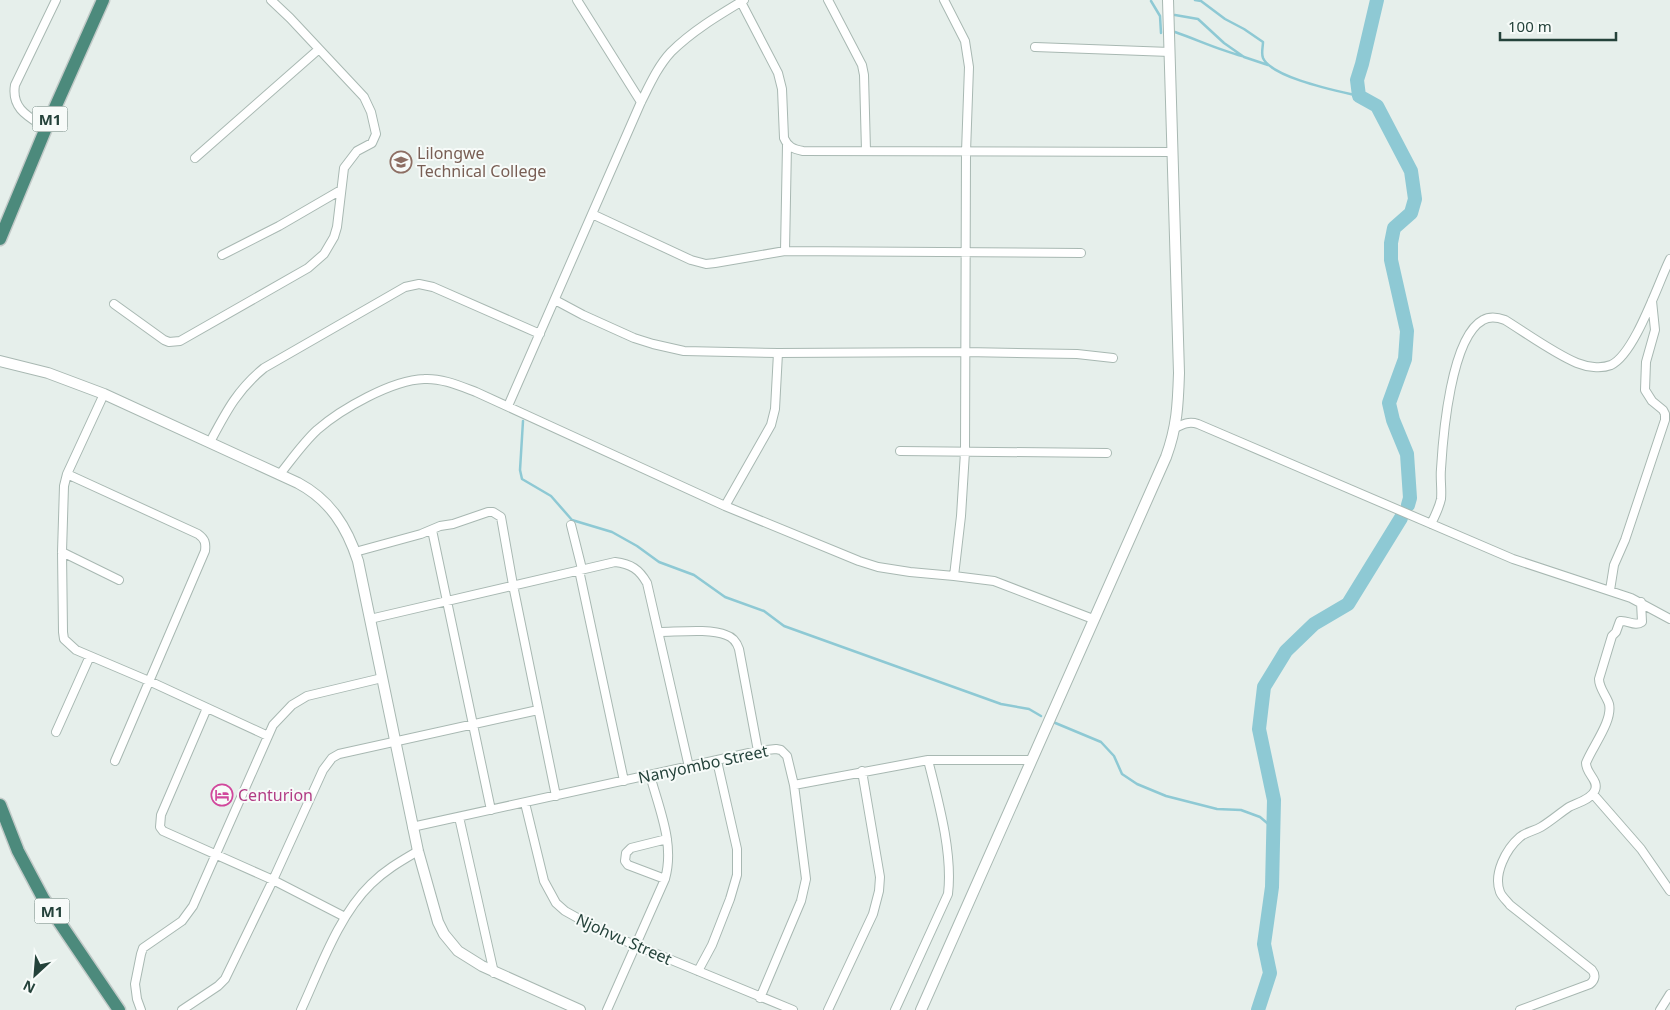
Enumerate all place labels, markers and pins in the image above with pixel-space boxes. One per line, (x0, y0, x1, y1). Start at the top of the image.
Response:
place label: Lilongwe Technical College (417, 142, 546, 182)
school or university icon: Lilongwe Technical College (389, 150, 413, 174)
hotel icon: Centurion (210, 783, 234, 807)
place label: Centurion (238, 784, 313, 806)

